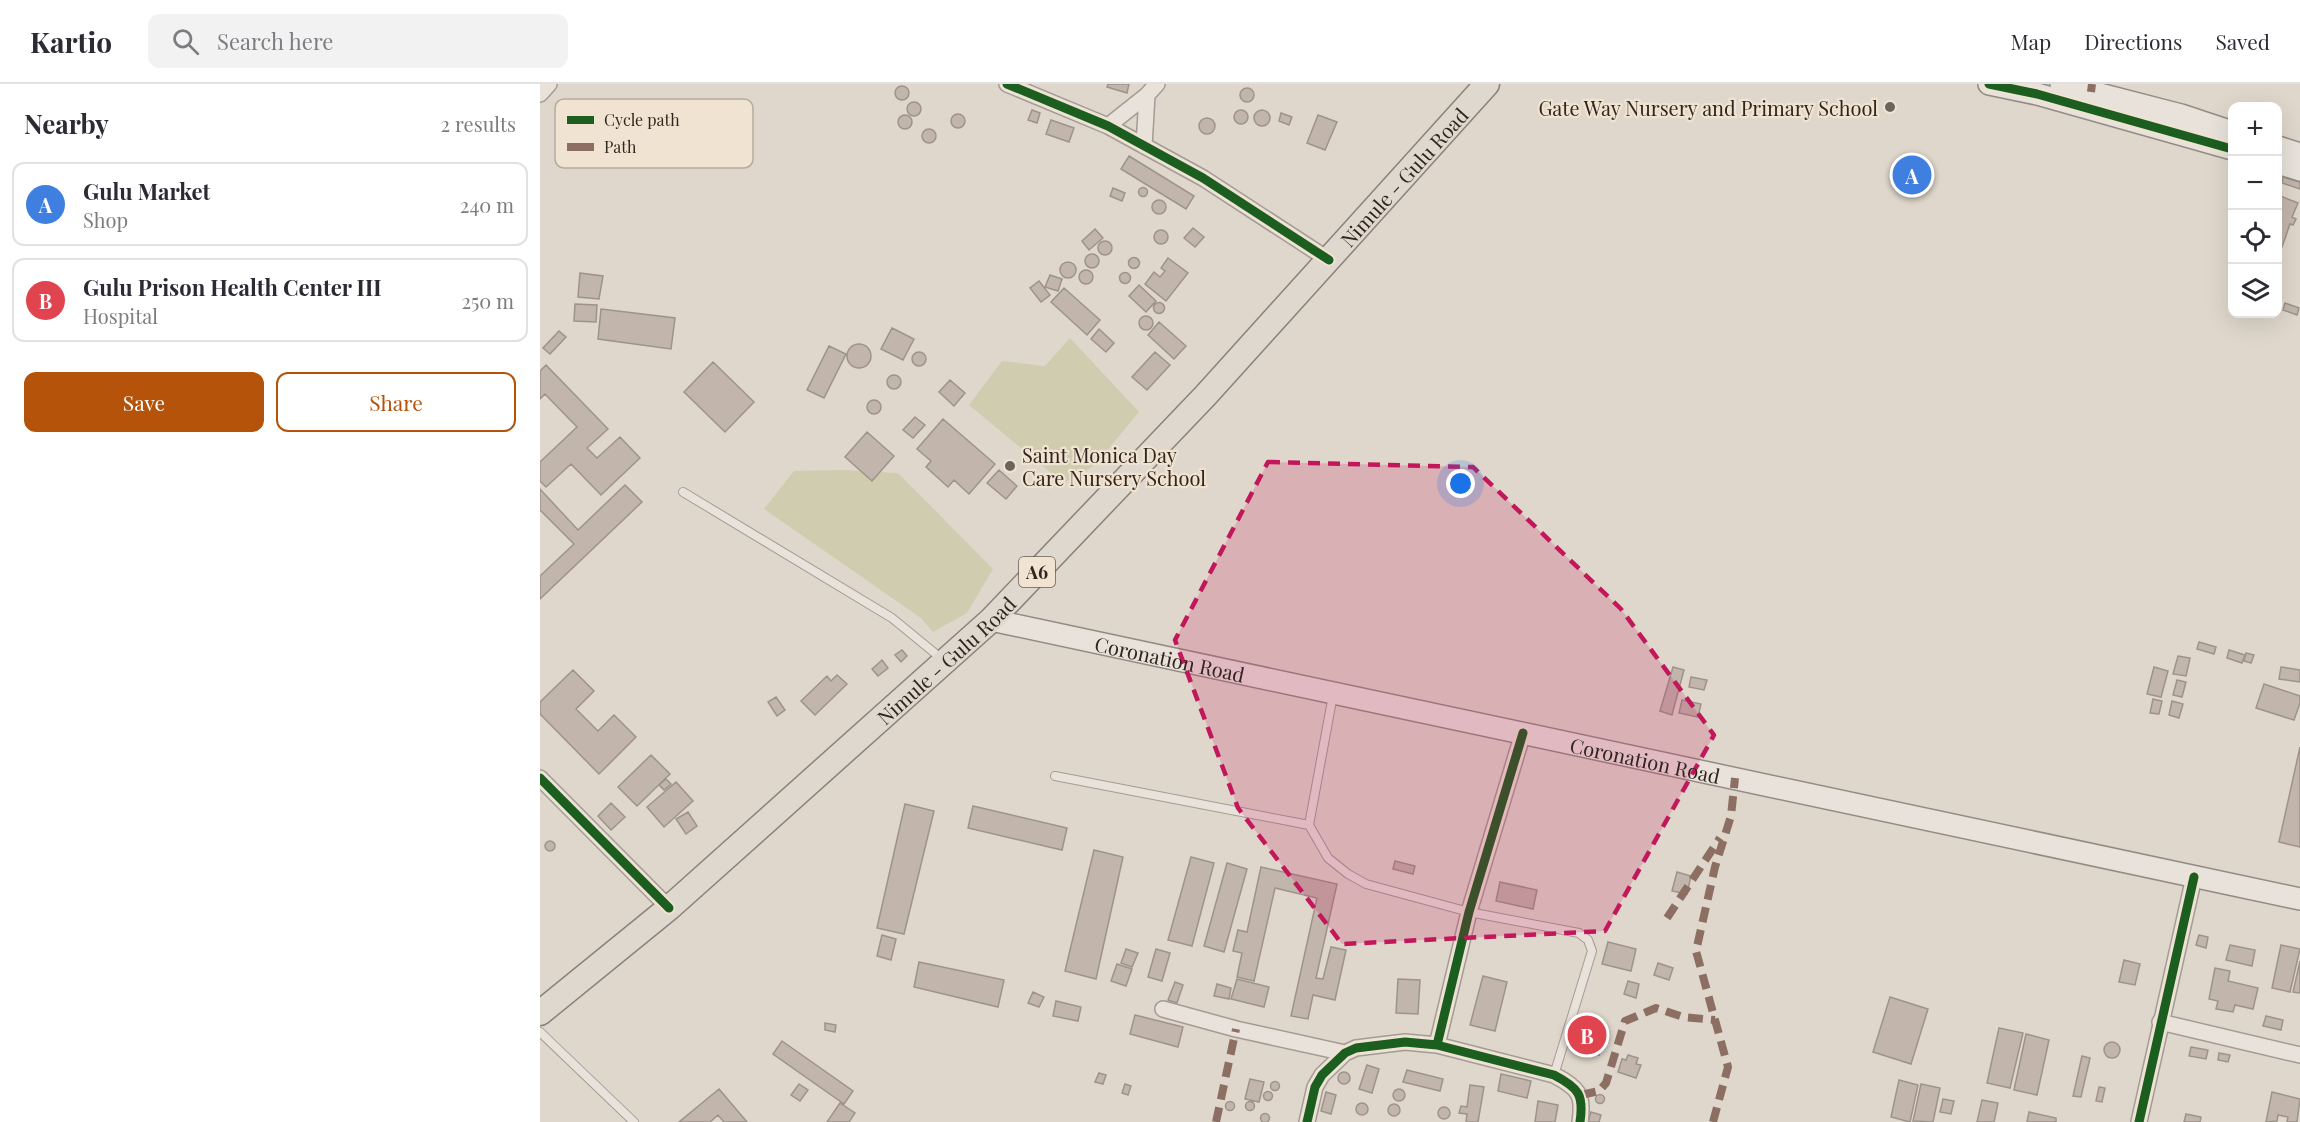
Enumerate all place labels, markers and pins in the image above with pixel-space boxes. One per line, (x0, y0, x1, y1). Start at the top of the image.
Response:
place label: Gate Way Nursery and Primary School (1538, 94, 1878, 121)
marker: Gate Way Nursery and Primary School (1883, 100, 1897, 114)
pin: A (1892, 152, 1932, 197)
place label: Saint Monica Day Care Nursery School (1022, 441, 1206, 491)
marker: Saint Monica Day Care Nursery School (1003, 459, 1017, 473)
pin: B (1568, 1012, 1606, 1058)

